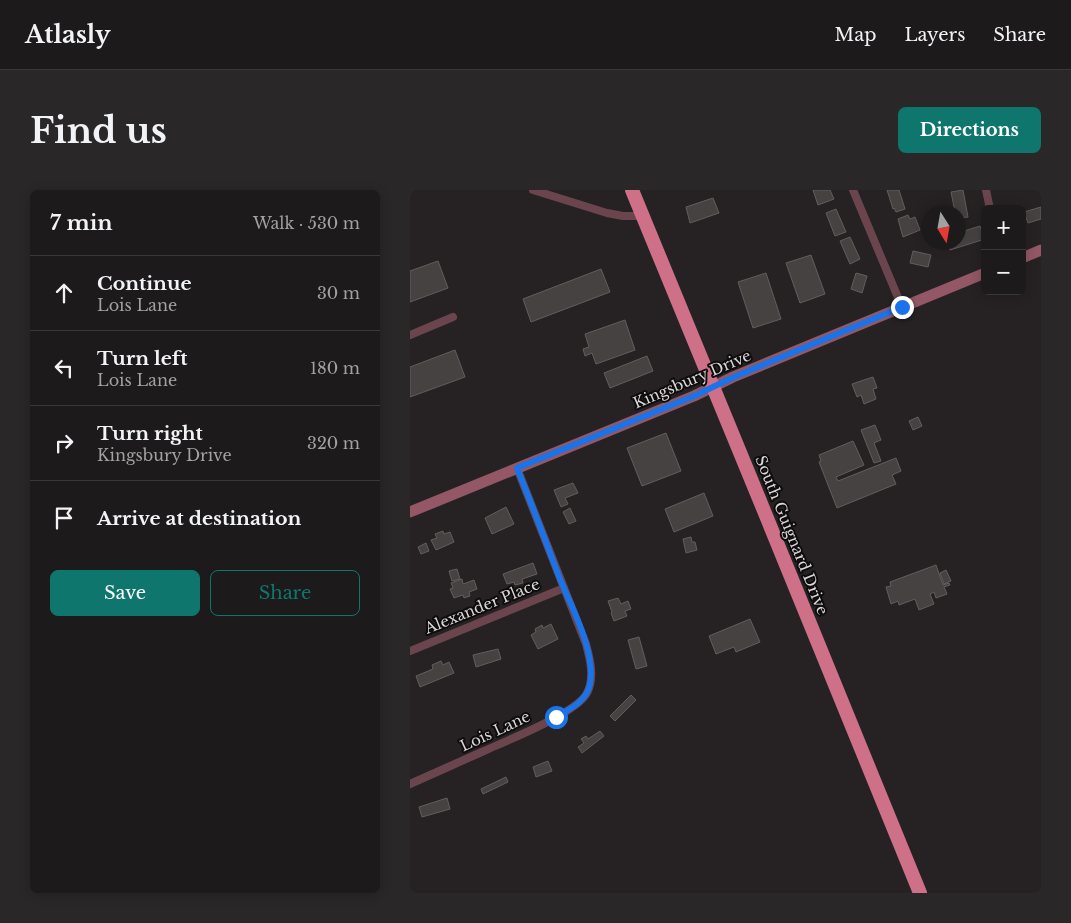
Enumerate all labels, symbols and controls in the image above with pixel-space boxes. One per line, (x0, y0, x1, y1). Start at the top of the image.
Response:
text: Atlasly (25, 20, 111, 49)
text: Map (835, 24, 876, 46)
text: Layers (904, 24, 965, 46)
text: Share (993, 24, 1046, 46)
button: Directions (898, 107, 1041, 153)
text: Find us (30, 109, 167, 152)
north arrow (921, 205, 966, 250)
map controls (981, 205, 1026, 295)
button: + (981, 205, 1026, 250)
text: 7 min (50, 210, 113, 236)
text: Walk · 530 m (253, 213, 360, 233)
button: − (981, 250, 1026, 295)
text: Continue (97, 272, 192, 295)
icon: ahead (50, 279, 78, 307)
text: 30 m (317, 283, 360, 303)
text: Lois Lane (97, 295, 177, 315)
route end (891, 296, 914, 319)
street label: Kingsbury Drive (630, 346, 754, 412)
text: Turn left (97, 347, 188, 370)
icon: left (50, 354, 78, 382)
text: 180 m (310, 358, 360, 378)
text: Lois Lane (97, 370, 177, 390)
text: Turn right (97, 422, 203, 445)
icon: right (50, 429, 78, 457)
text: 320 m (307, 433, 360, 453)
text: Kingsbury Drive (97, 445, 232, 465)
street label: South Guignard Drive (751, 453, 833, 617)
icon: arrive (50, 504, 78, 532)
text: Arrive at destination (97, 507, 301, 530)
button: Save (50, 570, 200, 616)
button: Share (210, 570, 360, 616)
street label: Alexander Place (421, 574, 542, 638)
route start (545, 706, 568, 729)
street label: Lois Lane (457, 707, 533, 755)

